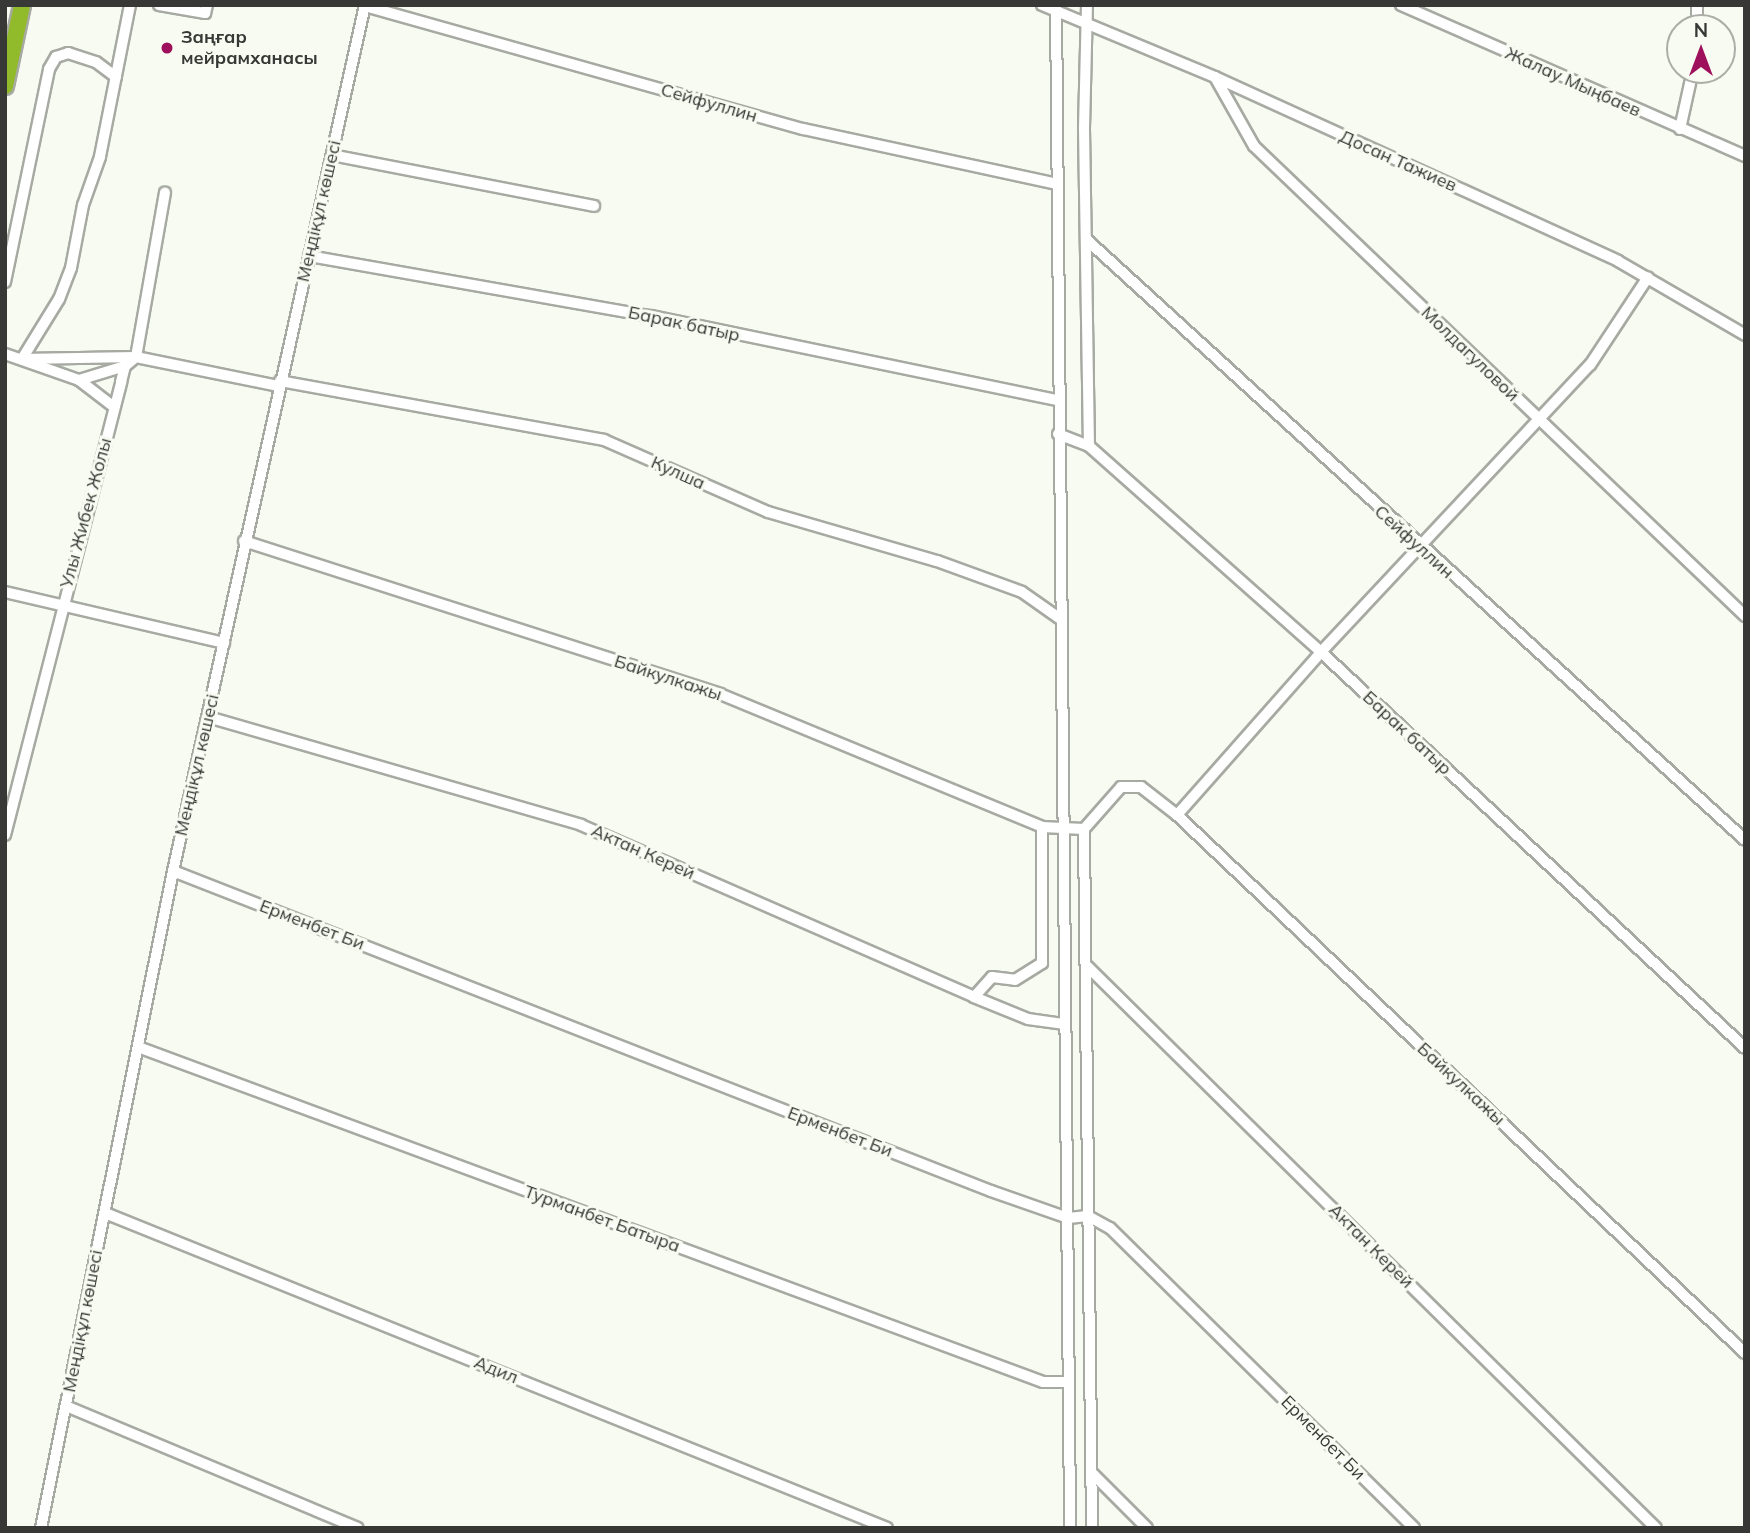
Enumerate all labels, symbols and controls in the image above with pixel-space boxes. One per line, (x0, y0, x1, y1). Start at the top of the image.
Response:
north arrow (1666, 14, 1736, 84)
text: N (1694, 18, 1708, 42)
place label: Заңғар мейрамханасы (181, 27, 318, 70)
marker: Заңғар мейрамханасы (159, 40, 175, 56)
street label: Жалау Мыңбаев (1502, 42, 1644, 122)
street label: Сейфуллин (658, 79, 760, 127)
street label: Досан Тажиев (1336, 125, 1460, 197)
street label: Меңдіқұл көшесі (292, 138, 346, 284)
street label: Барак батыр (626, 302, 742, 346)
street label: Молдагуловой (1417, 302, 1523, 406)
street label: Улы Жибек Жолы (56, 436, 116, 590)
street label: Кулша (648, 452, 708, 494)
street label: Сейфуллин (1370, 501, 1458, 583)
street label: Байкулкажы (611, 650, 725, 706)
street label: Барак батыр (1358, 686, 1456, 780)
street label: Меңдіқұл көшесі (170, 692, 224, 838)
street label: Актан Керей (588, 820, 698, 884)
street label: Ерменбет Би (256, 895, 368, 955)
street label: Байкулкажы (1413, 1038, 1509, 1130)
street label: Ерменбет Би (784, 1102, 896, 1162)
street label: Турманбет Батыра (521, 1181, 683, 1257)
street label: Актан Керей (1324, 1199, 1418, 1293)
street label: Меңдіқұл көшесі (59, 1248, 107, 1394)
street label: Адил (471, 1351, 521, 1389)
street label: Ерменбет Би (1276, 1391, 1370, 1485)

